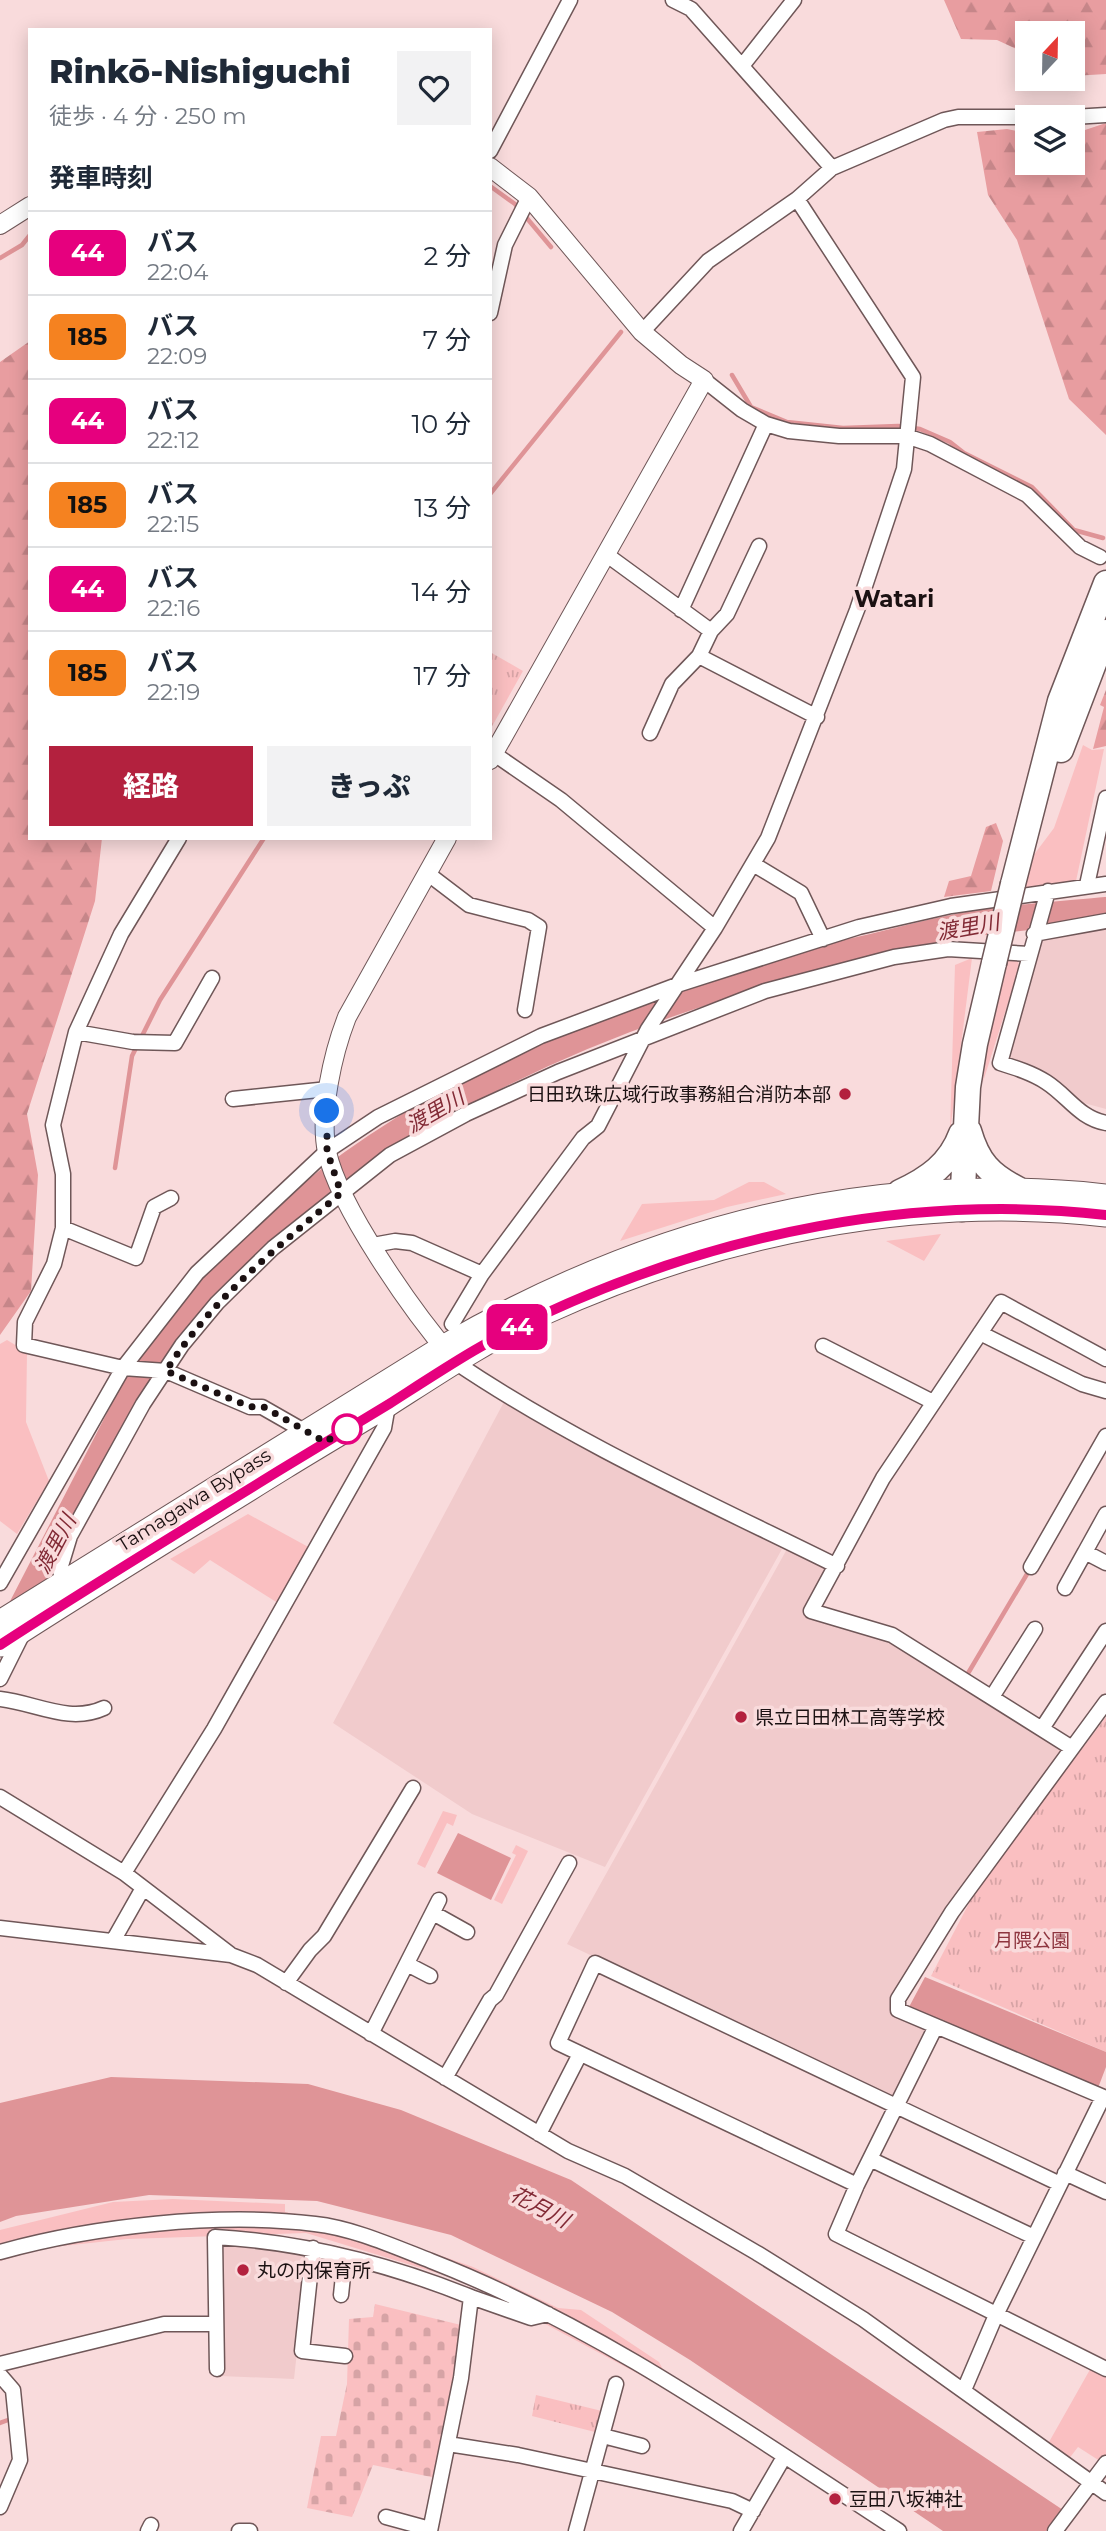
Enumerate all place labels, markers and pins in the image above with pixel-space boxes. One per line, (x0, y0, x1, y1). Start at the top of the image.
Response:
place label: 日田玖珠広域行政事務組合消防本部 (527, 1083, 831, 1106)
marker: 日田玖珠広域行政事務組合消防本部 (837, 1086, 853, 1102)
unlabelled marker (332, 1414, 362, 1444)
place label: 県立日田林工高等学校 (755, 1706, 945, 1729)
marker: 県立日田林工高等学校 (733, 1709, 749, 1725)
place label: 丸の内保育所 (257, 2259, 371, 2282)
marker: 丸の内保育所 (235, 2262, 251, 2278)
place label: 豆田八坂神社 (849, 2488, 963, 2511)
marker: 豆田八坂神社 (827, 2491, 843, 2507)

